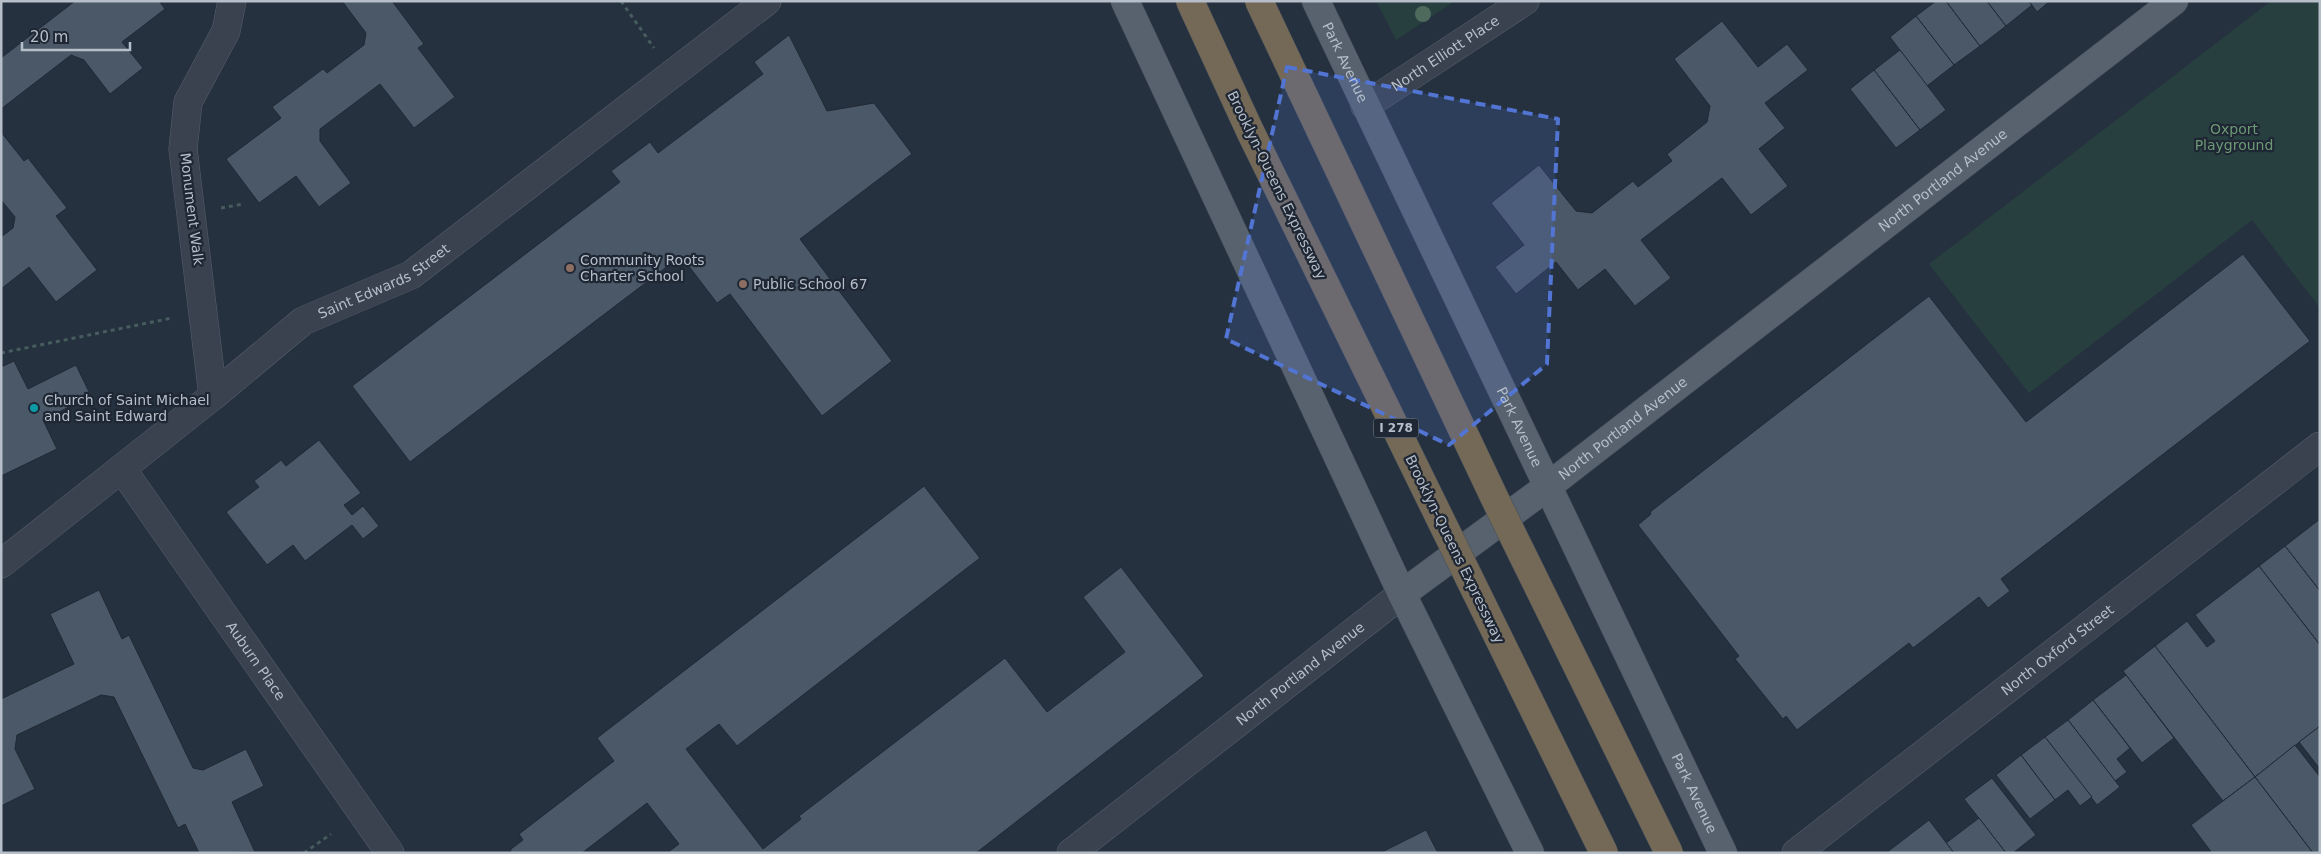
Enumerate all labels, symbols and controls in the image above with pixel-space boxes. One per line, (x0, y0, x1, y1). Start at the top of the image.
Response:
street label: North Elliott Place (1388, 12, 1502, 94)
scale bar (22, 20, 130, 52)
street label: Park Avenue (1319, 20, 1371, 105)
text: 20 m (30, 28, 68, 46)
street label: Brooklyn-Queens Expressway (1224, 88, 1330, 282)
park label: Oxport Playground (2195, 121, 2273, 153)
street label: North Portland Avenue (1875, 125, 2010, 235)
street label: Monument Walk (177, 152, 207, 267)
street label: Saint Edwards Street (315, 240, 453, 322)
place label: Community Roots Charter School (580, 252, 705, 284)
marker: Community Roots Charter School (564, 262, 576, 274)
place label: Public School 67 (753, 276, 868, 292)
marker: Public School 67 (737, 278, 749, 290)
street label: North Portland Avenue (1555, 374, 1690, 483)
street label: Park Avenue (1494, 384, 1545, 470)
place label: Church of Saint Michael and Saint Edward (44, 392, 210, 424)
marker: Church of Saint Michael and Saint Edward (28, 402, 40, 414)
road number: I 278 (1374, 418, 1418, 438)
street label: Brooklyn-Queens Expressway (1402, 452, 1508, 646)
street label: North Oxford Street (1998, 601, 2117, 699)
street label: Auburn Place (223, 618, 289, 703)
street label: North Portland Avenue (1233, 619, 1367, 729)
street label: Park Avenue (1669, 751, 1720, 836)

